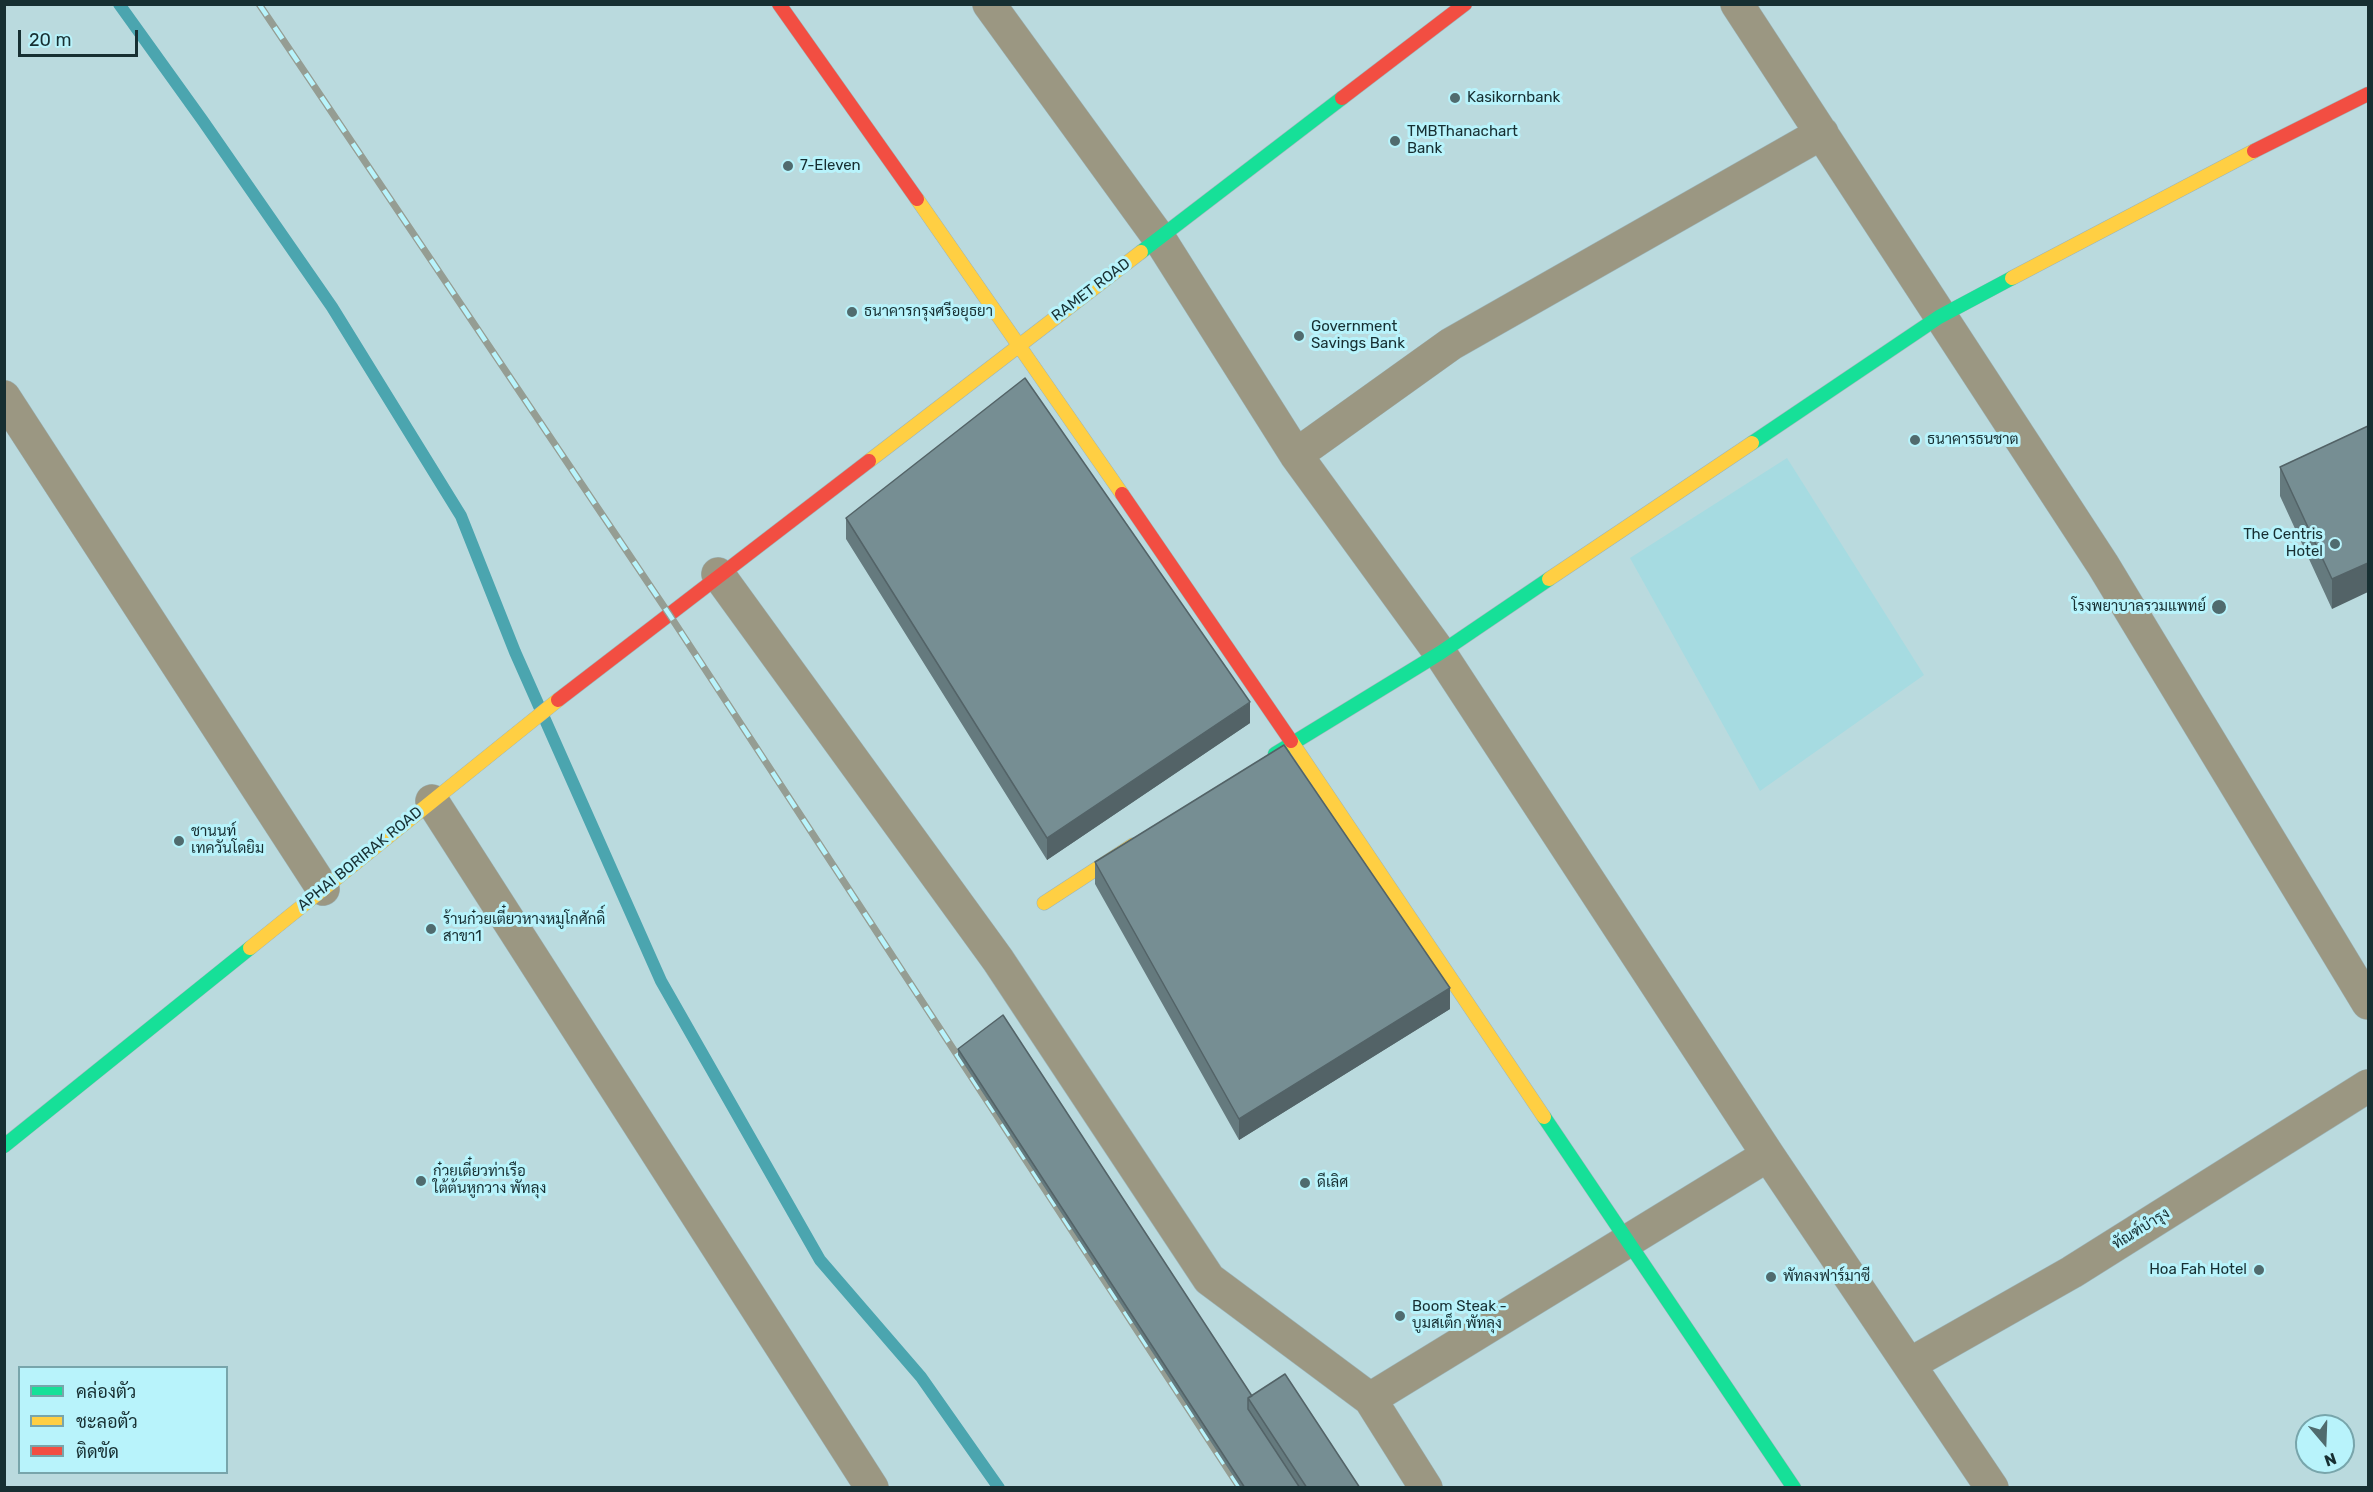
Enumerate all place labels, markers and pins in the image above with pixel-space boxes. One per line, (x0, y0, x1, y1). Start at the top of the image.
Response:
place label: Kasikornbank (1467, 89, 1560, 107)
marker: Kasikornbank (1448, 91, 1462, 105)
place label: TMBThanachart Bank (1407, 123, 1518, 158)
marker: TMBThanachart Bank (1388, 134, 1402, 148)
place label: 7-Eleven (800, 157, 861, 175)
marker: 7-Eleven (781, 159, 795, 173)
place label: ธนาคารกรุงศรีอยุธยา (864, 303, 993, 321)
marker: ธนาคารกรุงศรีอยุธยา (845, 305, 859, 319)
place label: Government Savings Bank (1311, 318, 1405, 353)
marker: Government Savings Bank (1292, 329, 1306, 343)
place label: ธนาคารธนชาต (1927, 431, 2019, 449)
marker: ธนาคารธนชาต (1908, 433, 1922, 447)
place label: The Centris Hotel (2243, 526, 2323, 561)
marker: The Centris Hotel (2328, 537, 2342, 551)
place label: โรงพยาบาลรวมแพทย์ (2072, 598, 2206, 616)
marker: โรงพยาบาลรวมแพทย์ (2210, 598, 2228, 616)
place label: ชานนท์ เทควันโดยิม (191, 823, 264, 858)
marker: ชานนท์ เทควันโดยิม (172, 834, 186, 848)
place label: ร้านก๋วยเตี๋ยวหางหมูโกศักดิ์ สาขา1 (443, 911, 605, 946)
marker: ร้านก๋วยเตี๋ยวหางหมูโกศักดิ์ สาขา1 (424, 922, 438, 936)
place label: ก๋วยเตี๋ยวท่าเรือ ใต้ต้นหูกวาง พัทลุง (433, 1163, 546, 1198)
marker: ก๋วยเตี๋ยวท่าเรือ ใต้ต้นหูกวาง พัทลุง (414, 1174, 428, 1188)
place label: ดีเลิศ (1317, 1174, 1348, 1192)
marker: ดีเลิศ (1298, 1176, 1312, 1190)
place label: Hoa Fah Hotel (2149, 1261, 2247, 1279)
marker: Hoa Fah Hotel (2252, 1263, 2266, 1277)
place label: พัทลงฟาร์มาซี (1783, 1268, 1870, 1286)
marker: พัทลงฟาร์มาซี (1764, 1270, 1778, 1284)
place label: Boom Steak - บูมสเต็ก พัทลุง (1412, 1298, 1507, 1333)
marker: Boom Steak - บูมสเต็ก พัทลุง (1393, 1309, 1407, 1323)

